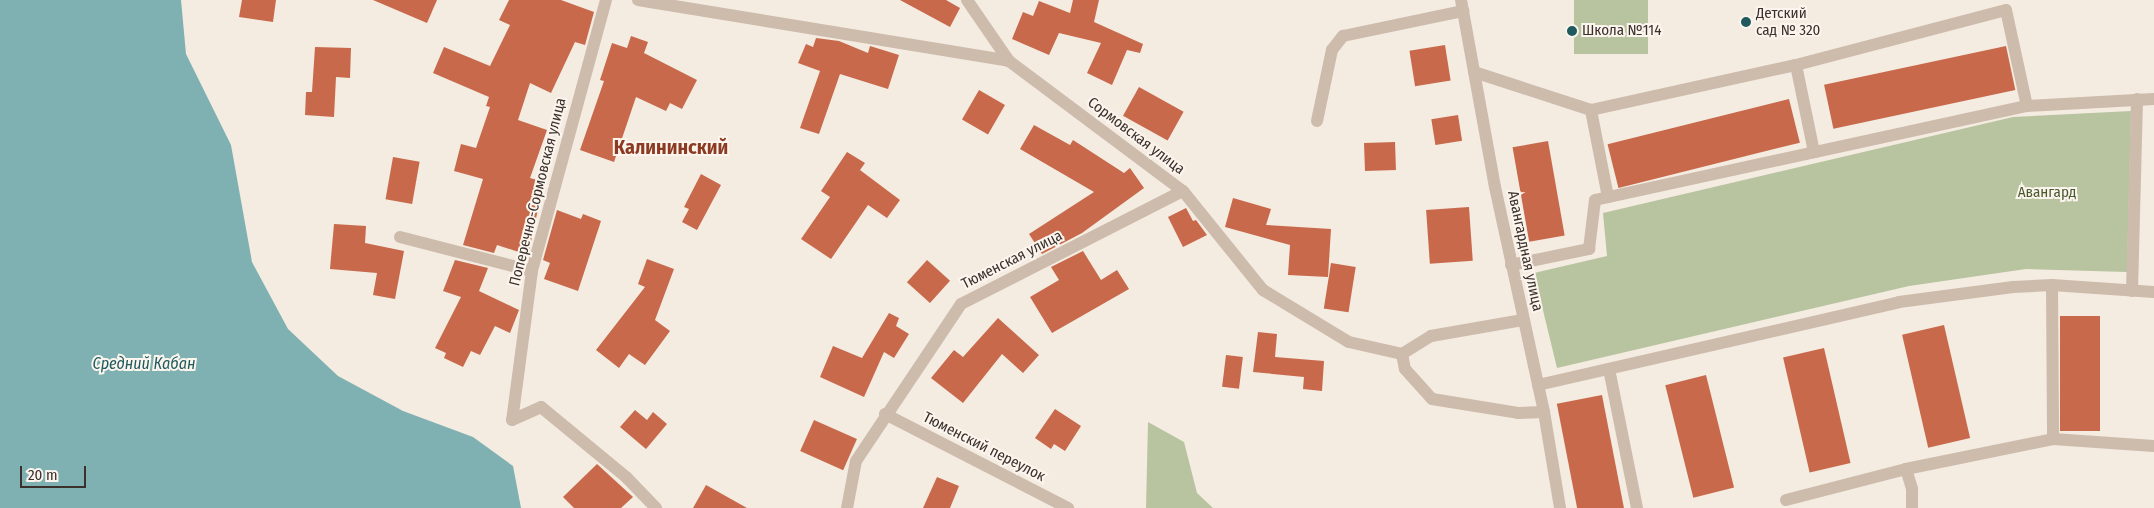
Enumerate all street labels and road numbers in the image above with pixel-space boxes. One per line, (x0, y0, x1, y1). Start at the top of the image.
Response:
street label: Сормовская улица (1084, 94, 1188, 178)
street label: Поперечно-Сормовская улица (506, 96, 570, 288)
street label: Авангардная улица (1503, 189, 1547, 313)
street label: Тюменская улица (959, 227, 1065, 293)
street label: Тюменский переулок (920, 408, 1048, 486)

